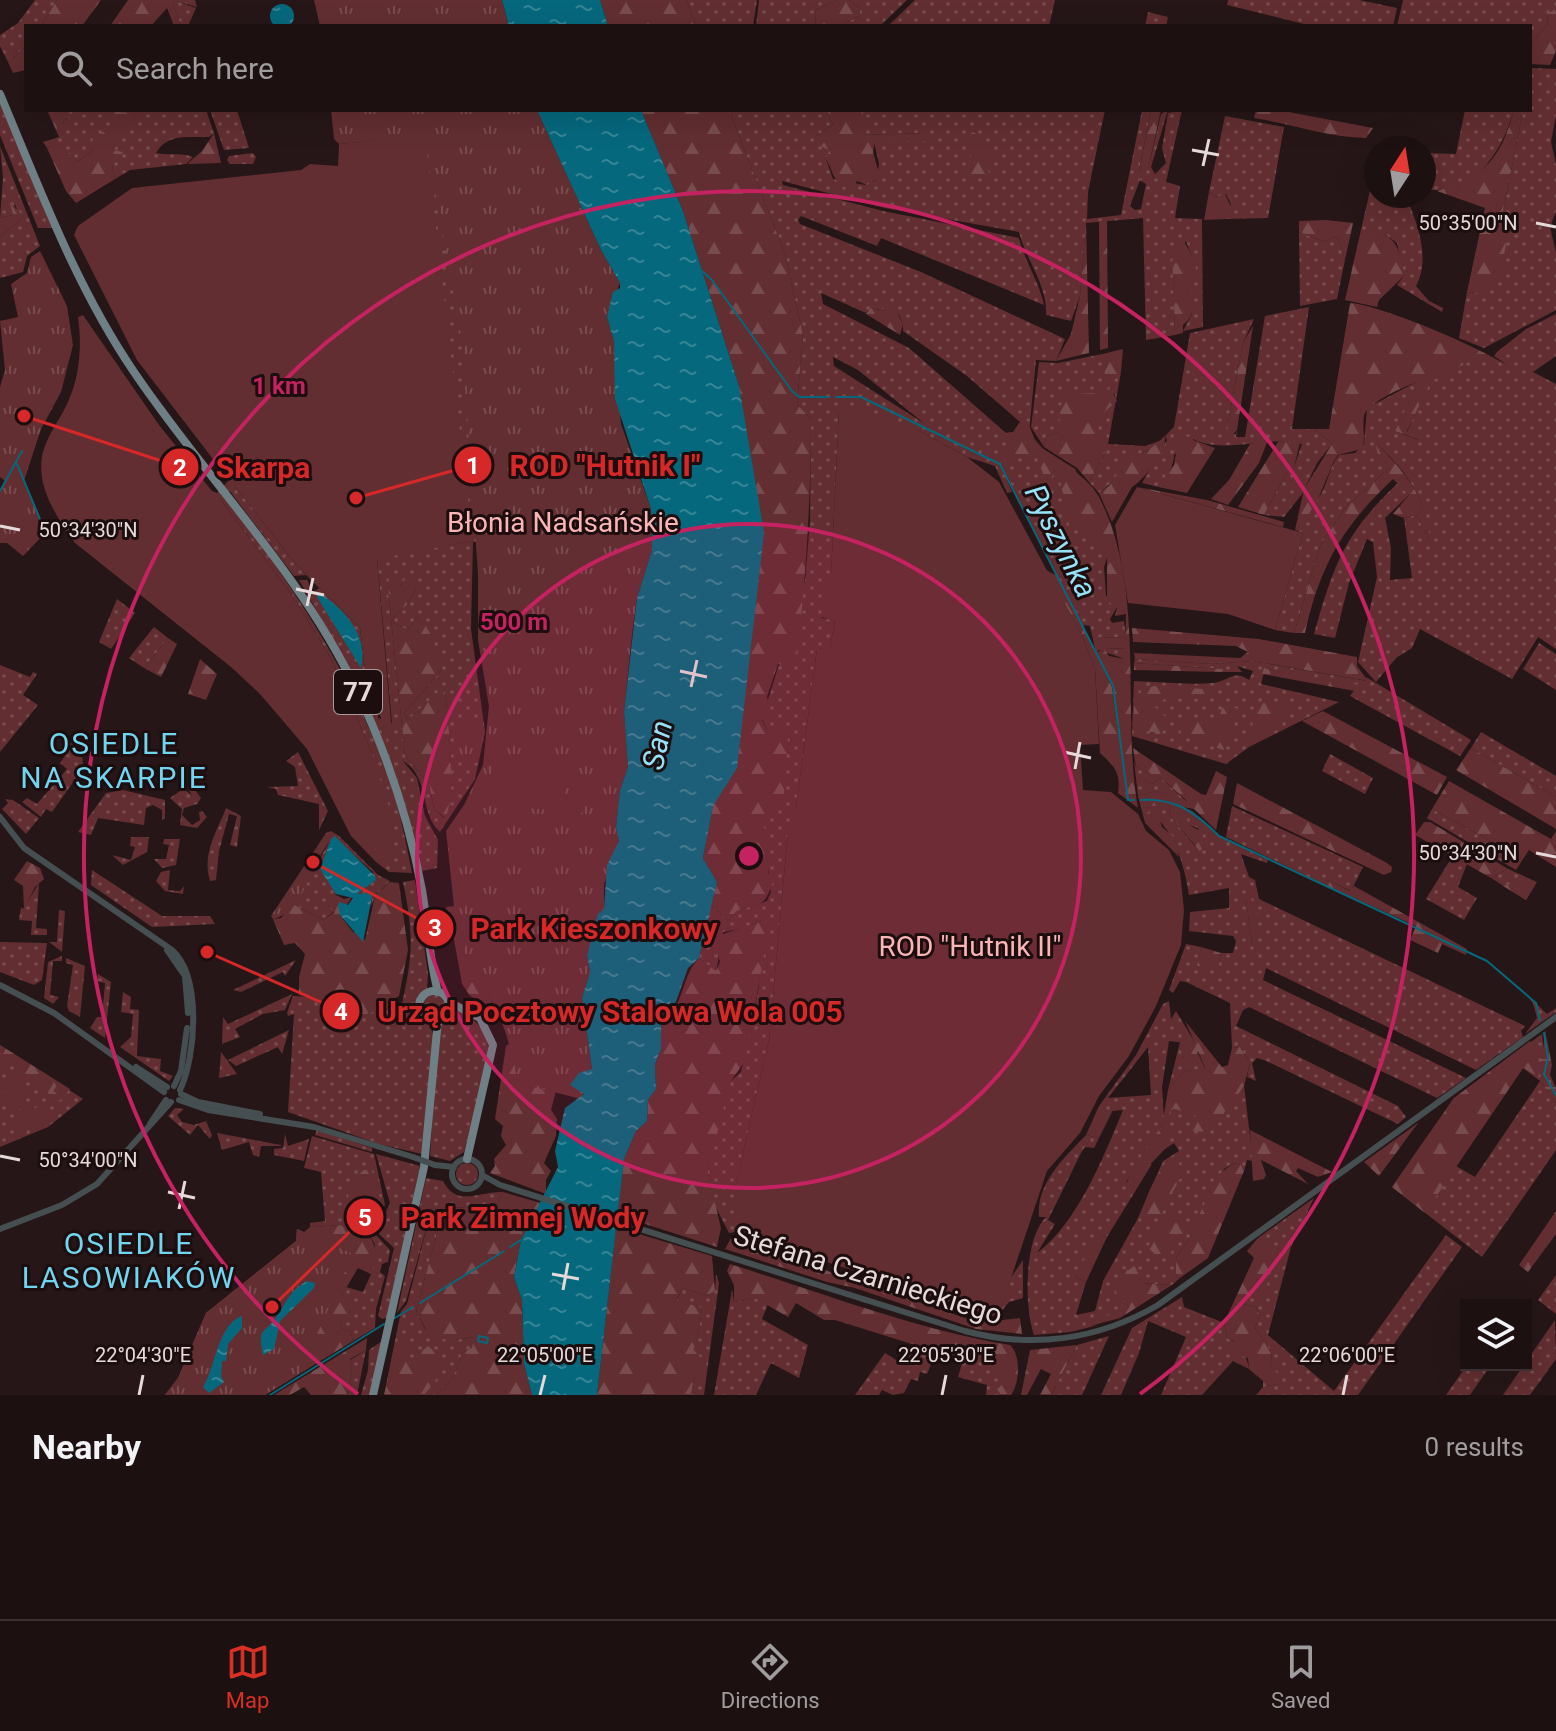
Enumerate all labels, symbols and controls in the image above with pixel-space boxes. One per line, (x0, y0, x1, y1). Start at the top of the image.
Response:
search box (24, 24, 1532, 112)
icon: search (52, 46, 96, 90)
text: Search here (116, 51, 274, 86)
north arrow (1364, 136, 1436, 208)
text: 50°35'00"N (1418, 211, 1518, 235)
text: 1 km (252, 372, 306, 400)
callout: ROD "Hutnik I" (453, 438, 716, 492)
callout: Skarpa (160, 440, 327, 494)
text: ROD "Hutnik I" (509, 448, 701, 483)
text: Skarpa (216, 450, 310, 485)
text: 1 (466, 452, 480, 480)
text: 2 (173, 454, 187, 482)
water label: Pyszynka (1018, 479, 1104, 603)
park label: Błonia Nadsańskie (447, 506, 679, 539)
text: 50°34'30"N (38, 518, 138, 542)
text: 500 m (480, 608, 548, 636)
road number: 77 (334, 670, 382, 714)
water label: San (635, 717, 679, 773)
district label: OSIEDLE NA SKARPIE (20, 726, 208, 795)
text: 50°34'30"N (1418, 841, 1518, 865)
centre of rings (735, 842, 763, 870)
callout: Park Kieszonkowy (415, 901, 734, 955)
text: Park Kieszonkowy (470, 911, 718, 946)
text: 3 (428, 914, 442, 942)
park label: ROD "Hutnik II" (879, 930, 1061, 963)
callout: Urząd Pocztowy Stalowa Wola 005 (321, 984, 859, 1038)
text: Urząd Pocztowy Stalowa Wola 005 (377, 994, 843, 1029)
text: 4 (334, 998, 348, 1026)
text: 50°34'00"N (38, 1148, 138, 1172)
callout: Park Zimnej Wody (345, 1190, 662, 1244)
text: Park Zimnej Wody (401, 1200, 646, 1235)
text: 5 (358, 1204, 372, 1232)
street label: Stefana Czarnieckiego (730, 1218, 1006, 1332)
district label: OSIEDLE LASOWIAKÓW (22, 1226, 236, 1295)
map controls (1460, 1299, 1532, 1371)
button: layers (1460, 1299, 1532, 1371)
text: 22°04'30"E (95, 1343, 191, 1367)
text: 22°05'00"E (497, 1343, 593, 1367)
text: 22°05'30"E (898, 1343, 994, 1367)
text: 22°06'00"E (1299, 1343, 1395, 1367)
text: Nearby (32, 1427, 141, 1467)
text: 0 results (1425, 1432, 1524, 1462)
tab: Map (226, 1640, 270, 1713)
tab: Directions (721, 1640, 820, 1713)
tab: Saved (1271, 1640, 1330, 1713)

